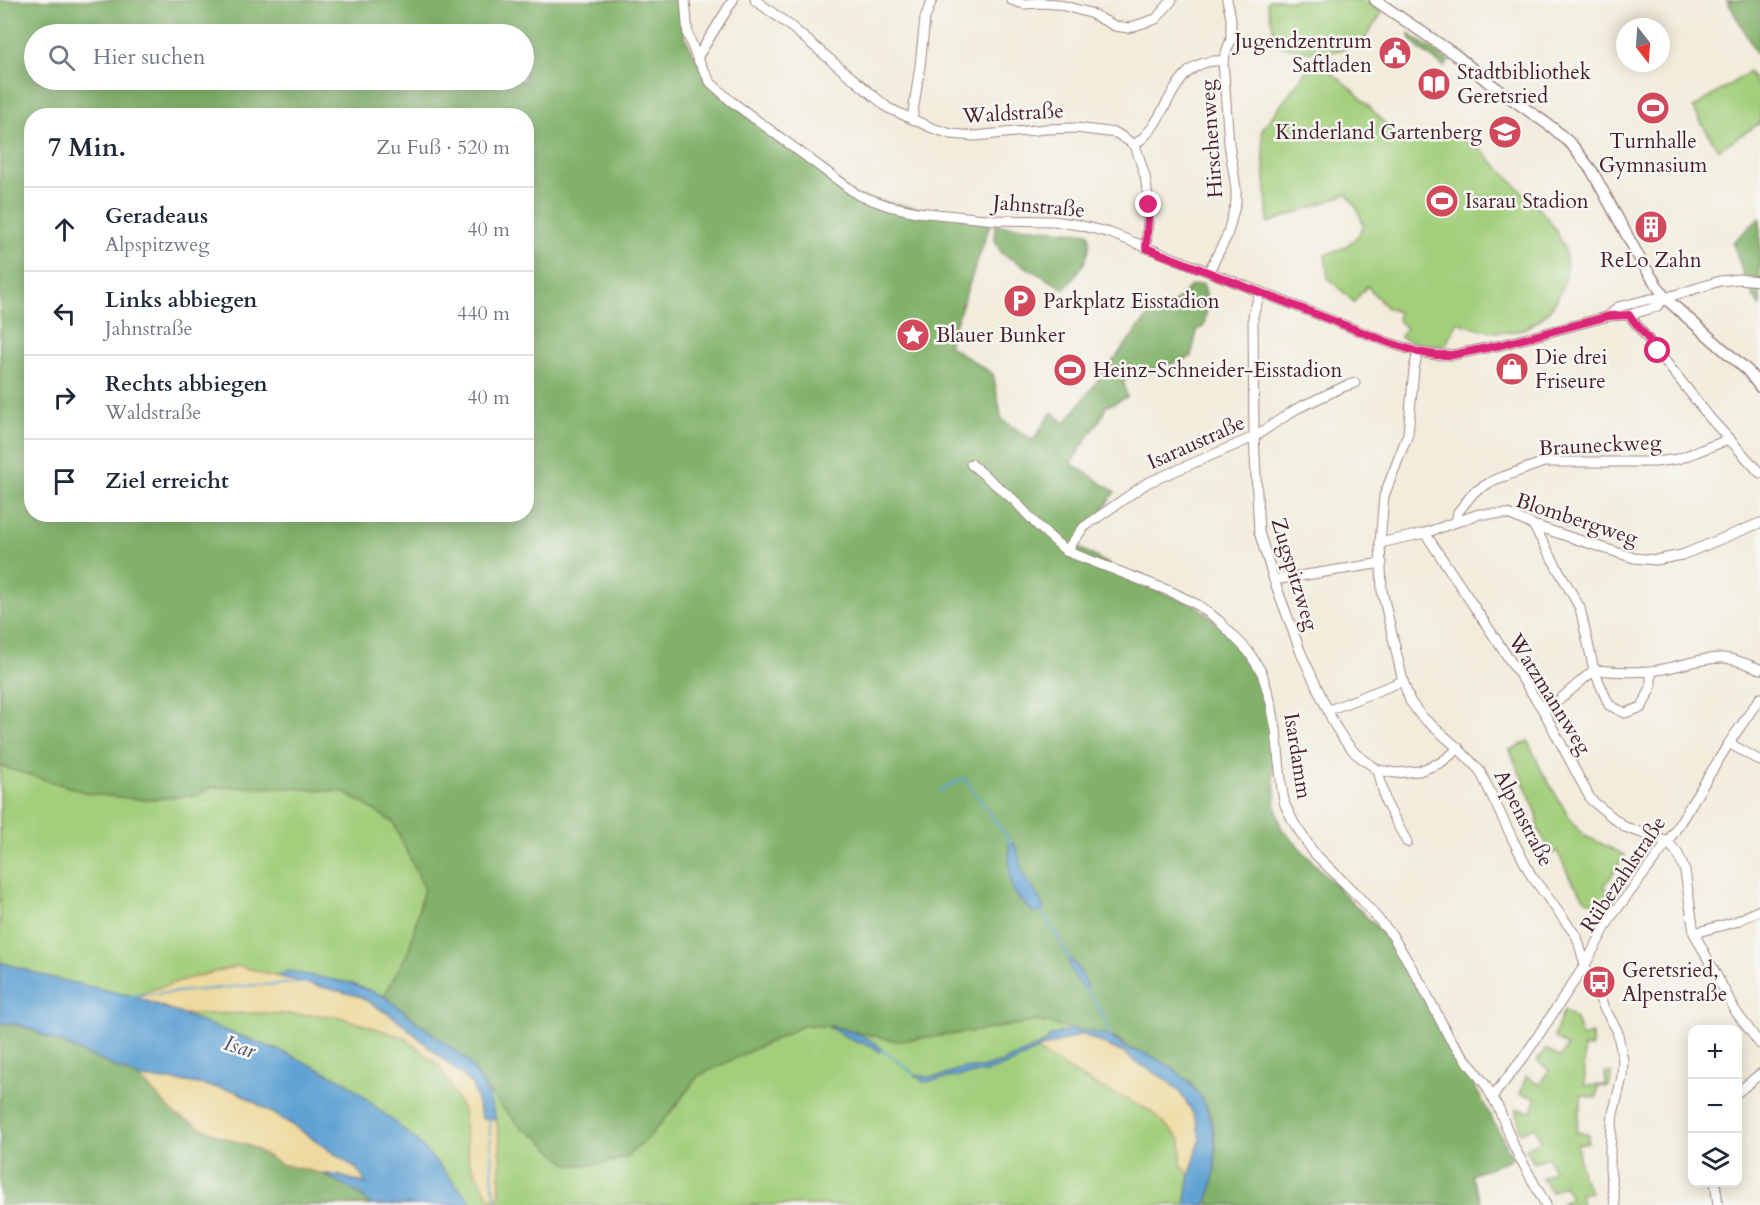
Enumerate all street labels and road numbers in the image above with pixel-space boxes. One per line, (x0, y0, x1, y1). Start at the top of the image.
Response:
street label: Hirschenweg (1193, 78, 1230, 199)
street label: Waldstraße (961, 96, 1064, 131)
street label: Jahnstraße (989, 188, 1086, 225)
street label: Isaraustraße (1143, 408, 1250, 477)
street label: Brauneckweg (1538, 428, 1662, 463)
street label: Blombergweg (1512, 486, 1642, 553)
street label: Zugspitzweg (1264, 514, 1325, 634)
street label: Watzmannweg (1500, 628, 1598, 760)
street label: Isardamm (1276, 711, 1319, 801)
street label: Alpenstraße (1487, 765, 1560, 872)
street label: Rübezahlstraße (1574, 810, 1673, 938)

